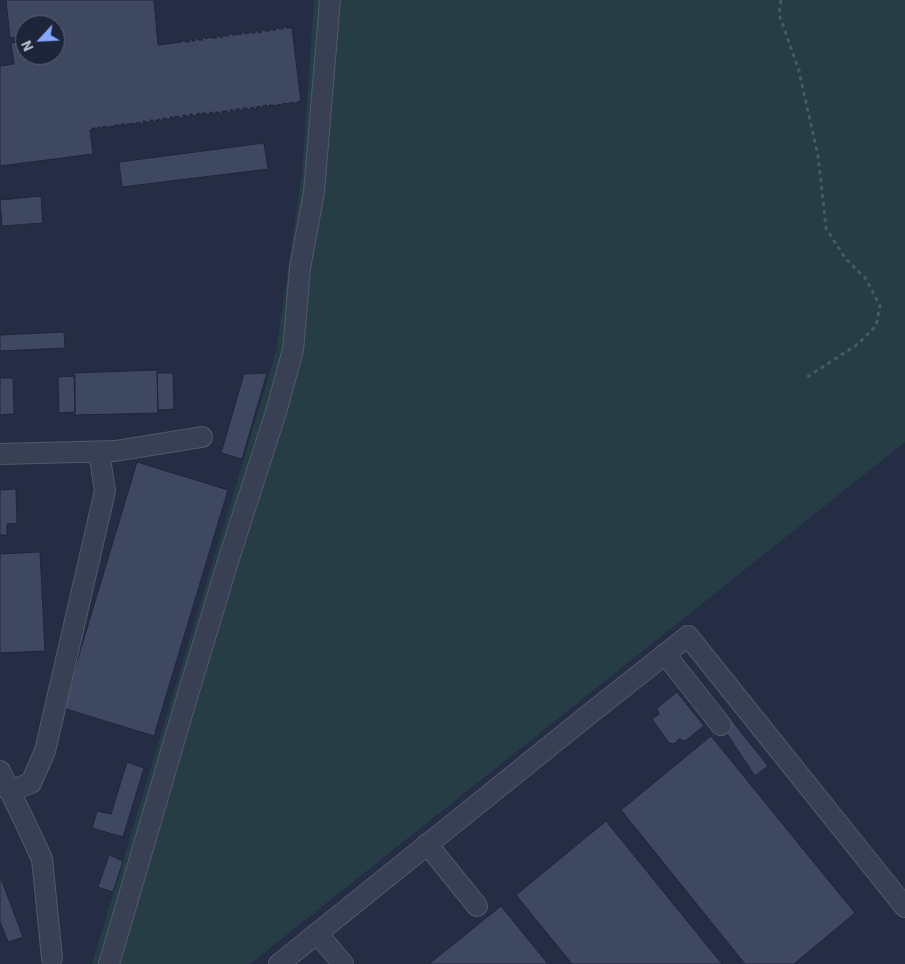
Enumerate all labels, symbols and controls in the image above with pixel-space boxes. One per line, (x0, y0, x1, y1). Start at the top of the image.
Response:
north arrow (15, 15, 65, 65)
text: N (17, 38, 38, 54)

